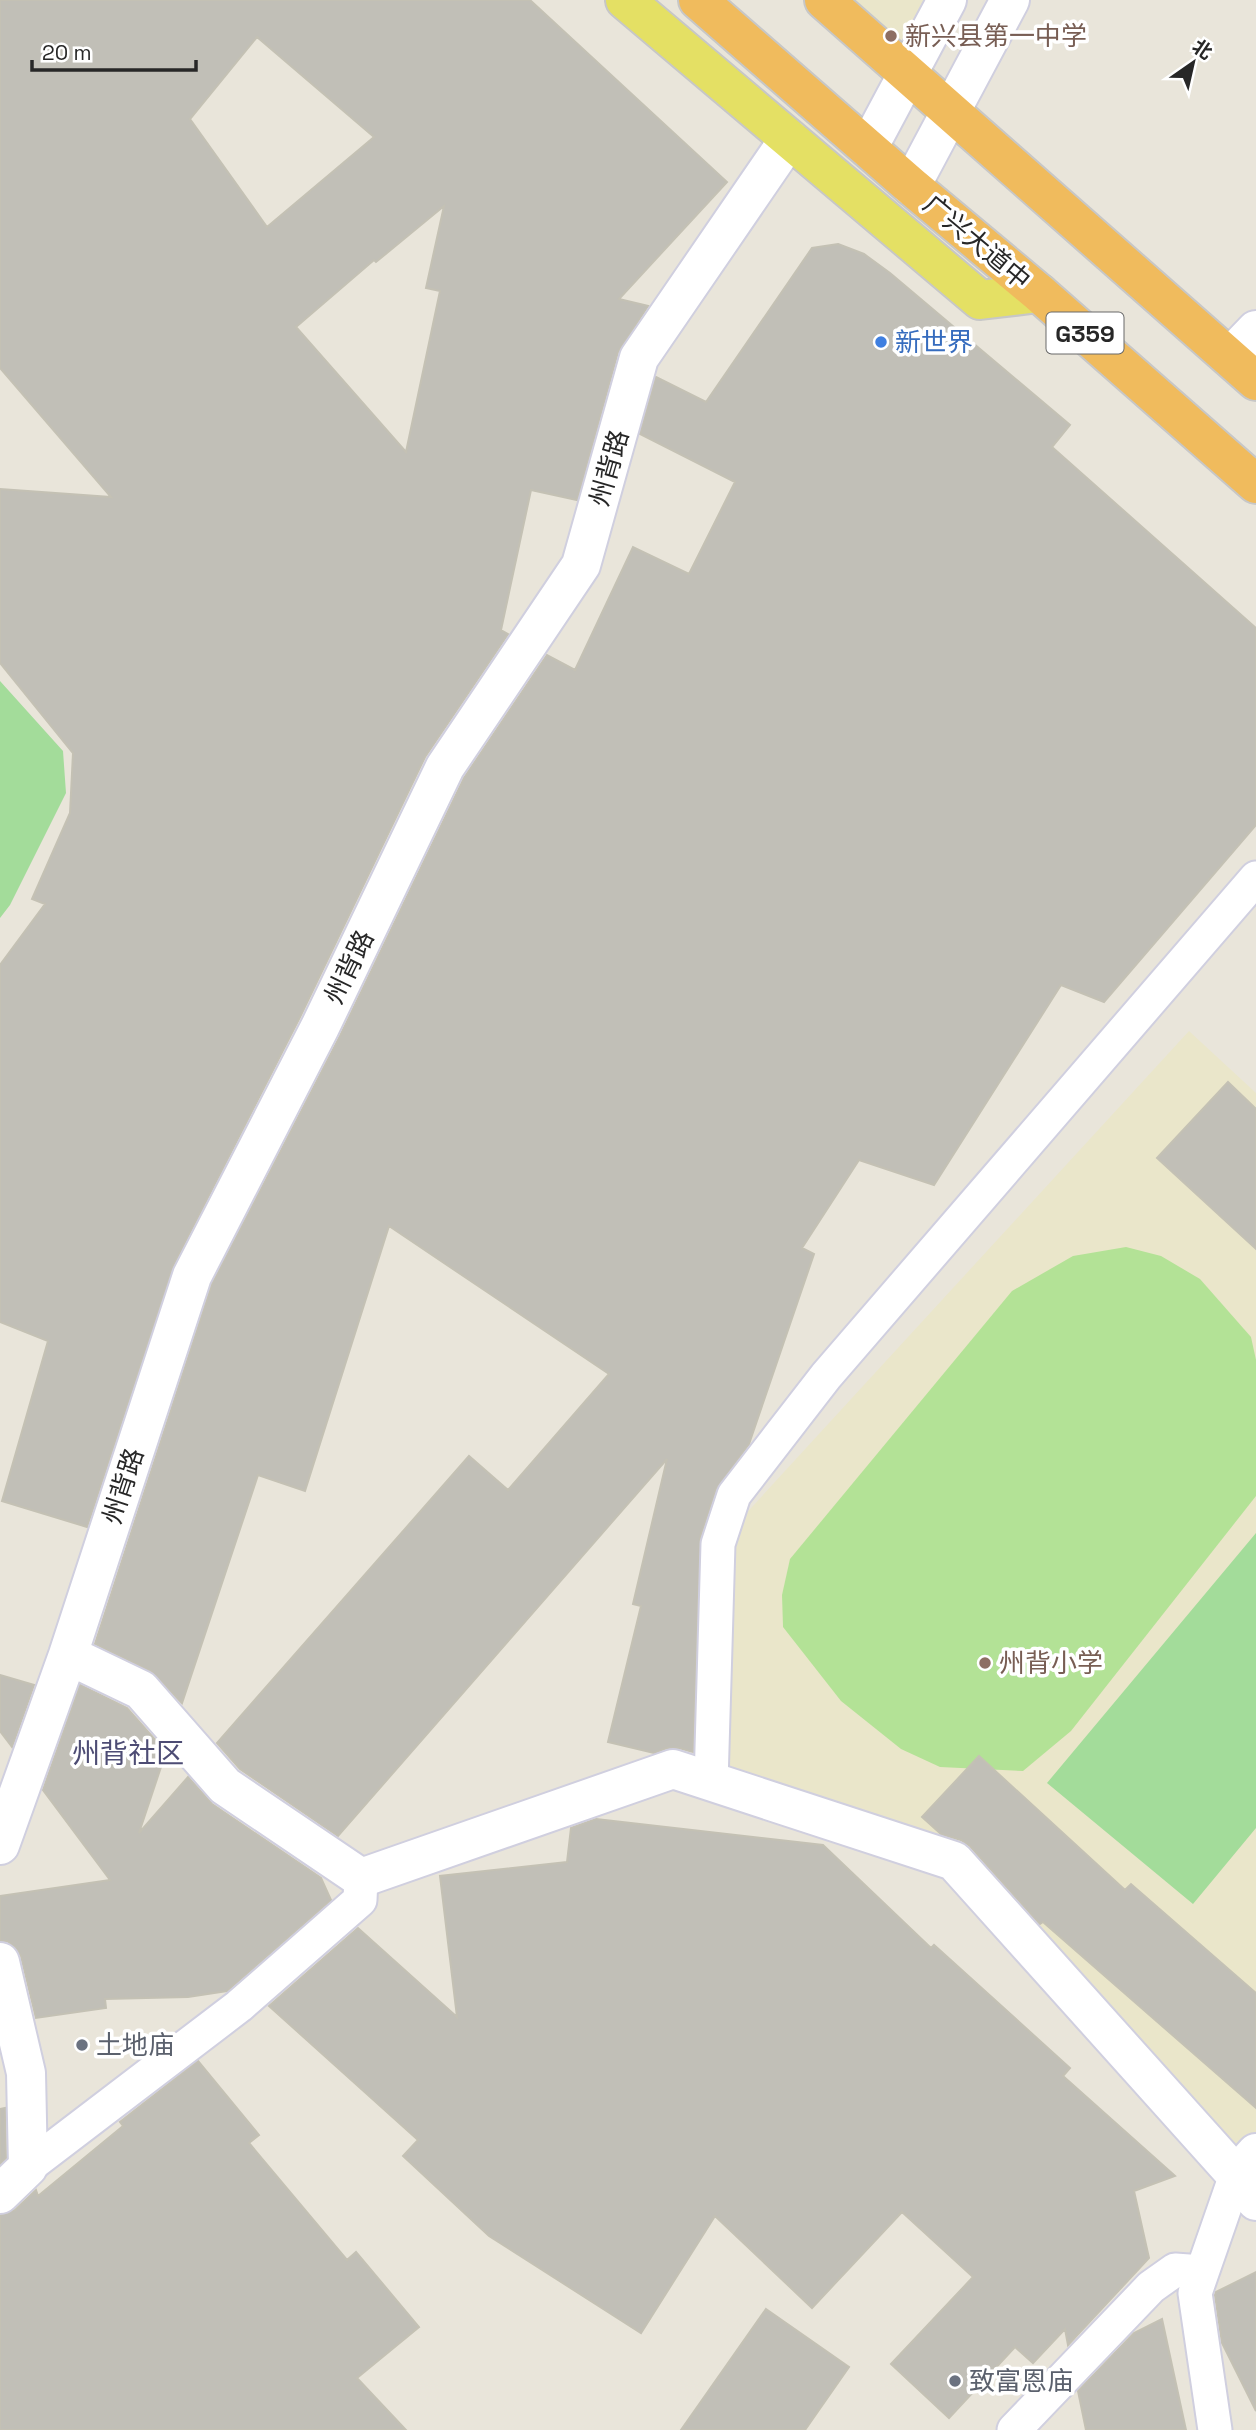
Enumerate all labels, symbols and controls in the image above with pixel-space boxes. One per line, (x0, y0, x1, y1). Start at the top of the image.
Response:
place label: 新兴县第一中学 (905, 19, 1087, 53)
scale bar (32, 28, 196, 72)
marker: 新兴县第一中学 (883, 28, 899, 44)
north arrow (1158, 28, 1228, 98)
text: 北 (1187, 34, 1217, 65)
text: 20 m (42, 39, 92, 66)
street label: 广兴大道中 (916, 187, 1038, 297)
road number: G359 (1046, 312, 1124, 354)
place label: 新世界 (895, 325, 973, 359)
marker: 新世界 (873, 334, 889, 350)
street label: 州背路 (582, 426, 636, 510)
street label: 州背路 (317, 924, 381, 1010)
street label: 州背路 (95, 1444, 151, 1528)
place label: 州背小学 (999, 1646, 1103, 1680)
marker: 州背小学 (977, 1655, 993, 1671)
district label: 州背社区 (72, 1735, 184, 1771)
place label: 土地庙 (96, 2028, 174, 2062)
marker: 土地庙 (74, 2037, 90, 2053)
place label: 致富恩庙 (969, 2364, 1073, 2398)
marker: 致富恩庙 (947, 2373, 963, 2389)

